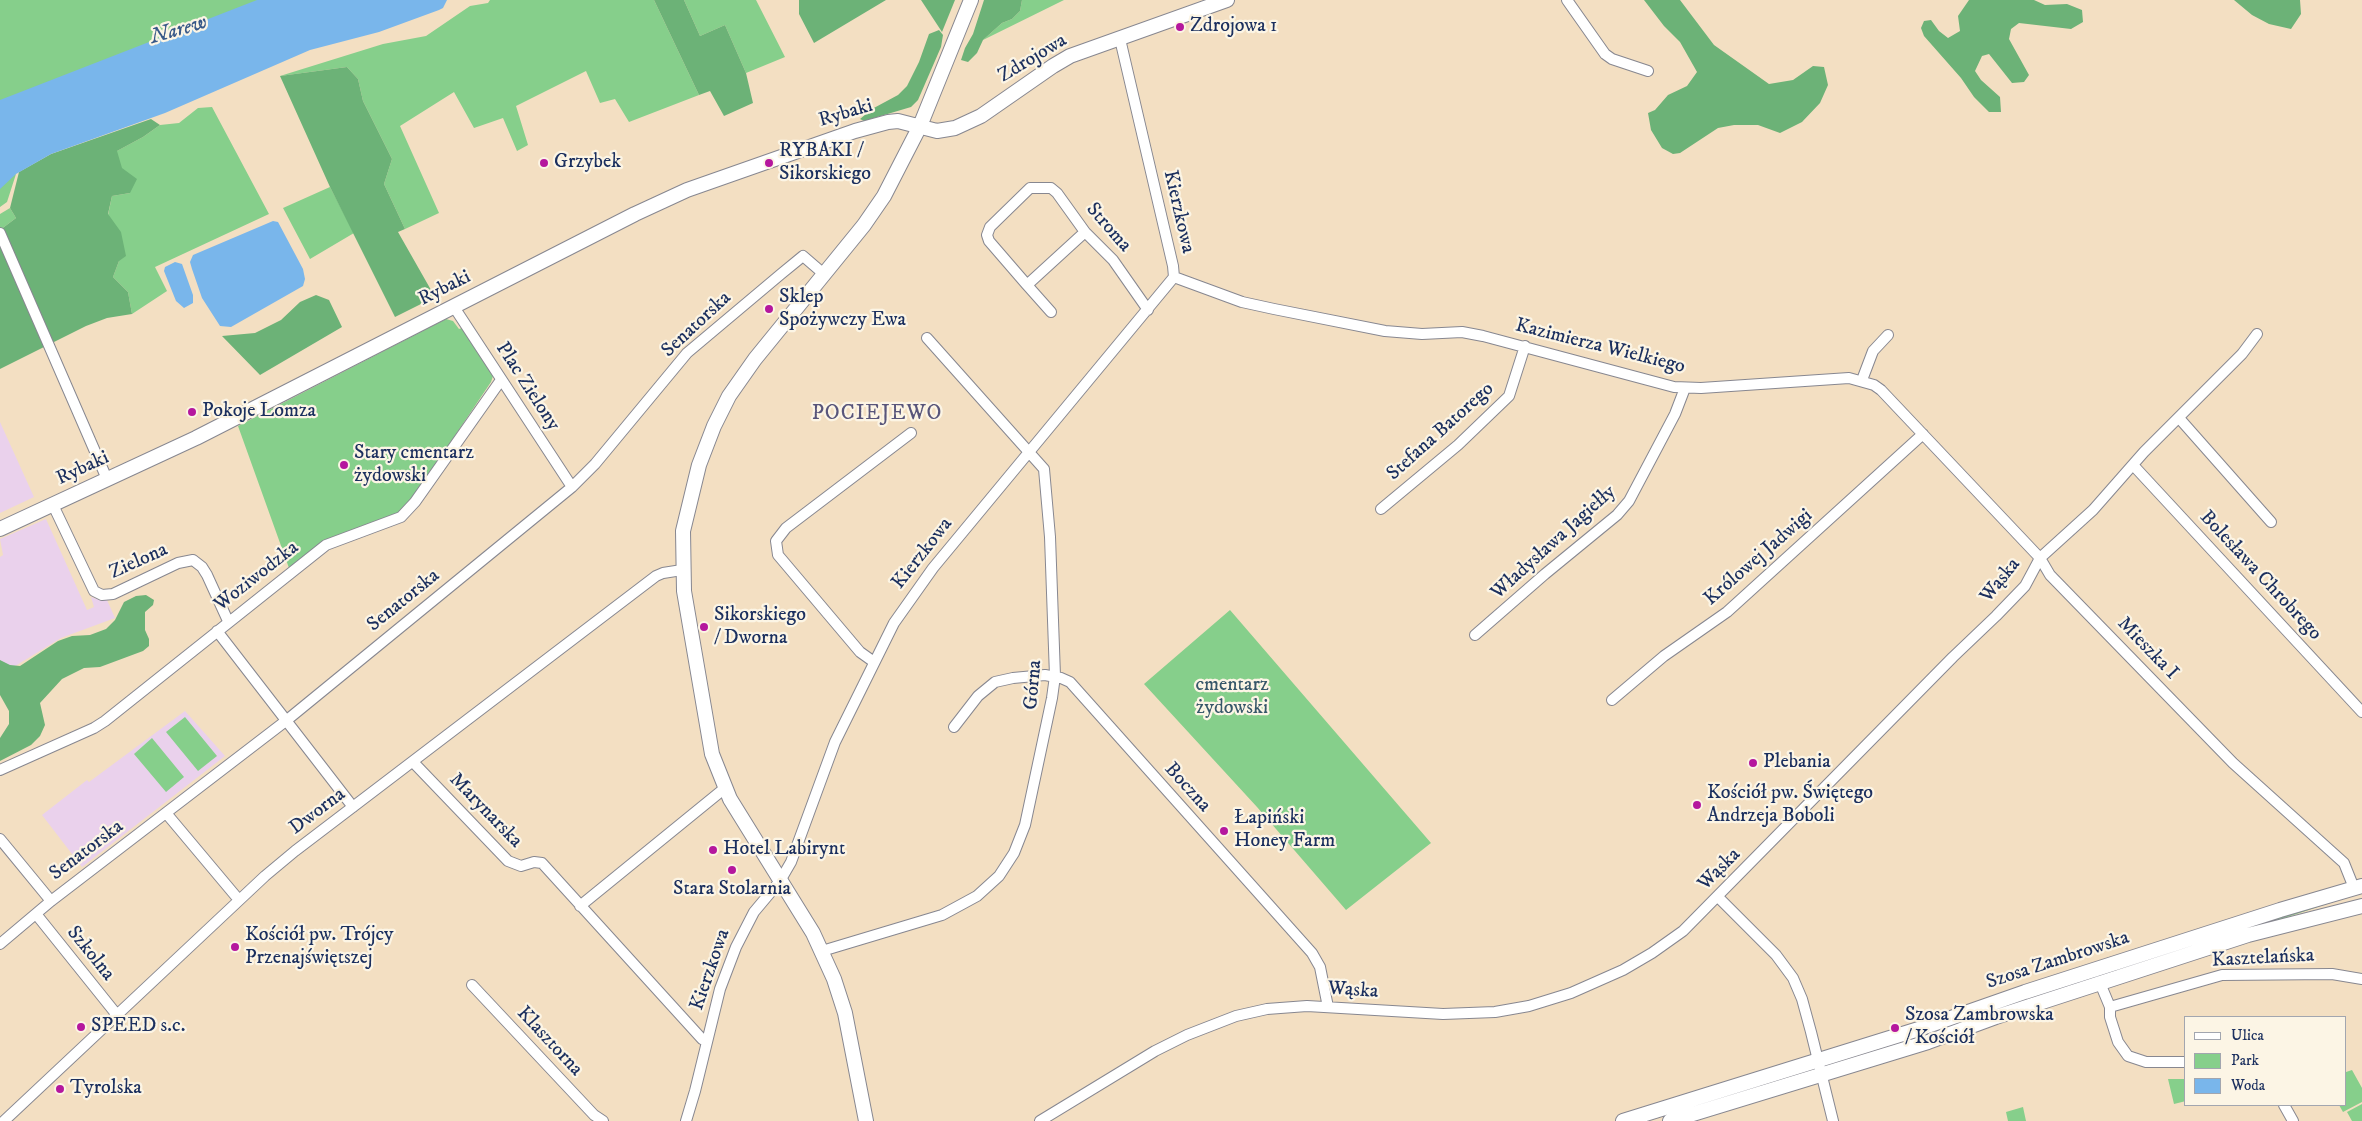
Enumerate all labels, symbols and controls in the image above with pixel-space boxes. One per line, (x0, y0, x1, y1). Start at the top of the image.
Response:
water label: Narew (148, 11, 210, 51)
place label: Zdrojowa 1 (1190, 15, 1277, 39)
marker: Zdrojowa 1 (1174, 21, 1186, 33)
street label: Zdrojowa (994, 29, 1072, 89)
street label: Rybaki (816, 94, 876, 134)
place label: RYBAKI / Sikorskiego (779, 140, 871, 187)
place label: Grzybek (554, 151, 621, 175)
marker: Grzybek (538, 157, 550, 169)
marker: RYBAKI / Sikorskiego (763, 157, 775, 169)
street label: Kierzkowa (1157, 168, 1199, 256)
street label: Stroma (1080, 198, 1136, 258)
street label: Rybaki (415, 266, 475, 312)
place label: Sklep Spożywczy Ewa (779, 286, 906, 333)
street label: Senatorska (657, 287, 737, 363)
marker: Sklep Spożywczy Ewa (763, 303, 775, 315)
street label: Kazimierza Wielkiego (1513, 314, 1687, 380)
street label: Plac Zielony (490, 338, 564, 436)
street label: Stefana Batorego (1383, 378, 1499, 486)
place label: Pokoje Lomza (202, 400, 316, 424)
district label: POCIEJEWO (811, 402, 943, 428)
marker: Pokoje Lomza (186, 406, 198, 418)
place label: Stary cmentarz żydowski (354, 442, 474, 489)
street label: Rybaki (53, 446, 113, 492)
marker: Stary cmentarz żydowski (338, 459, 350, 471)
street label: Władysława Jagiełły (1487, 481, 1621, 605)
street label: Królowej Jadwigi (1700, 504, 1818, 612)
street label: Bolesława Chrobrego (2194, 506, 2326, 646)
street label: Kierzkowa (888, 513, 958, 595)
street label: Woziwodzka (210, 537, 304, 617)
street label: Zielona (106, 539, 172, 585)
street label: Wąska (1976, 554, 2026, 608)
street label: Senatorska (363, 565, 445, 637)
place label: Sikorskiego / Dworna (714, 604, 806, 651)
street label: Mieszka I (2111, 613, 2183, 685)
marker: Sikorskiego / Dworna (698, 621, 710, 633)
street label: Górna (1020, 659, 1048, 711)
park label: cmentarz żydowski (1195, 674, 1269, 721)
place label: Plebania (1763, 751, 1831, 775)
marker: Plebania (1747, 757, 1759, 769)
street label: Boczna (1158, 758, 1216, 818)
street label: Marynarska (443, 768, 527, 854)
place label: Kościół pw. Świętego Andrzeja Boboli (1707, 782, 1873, 829)
street label: Dworna (285, 783, 351, 841)
marker: Kościół pw. Świętego Andrzeja Boboli (1691, 799, 1703, 811)
place label: Łapiński Honey Farm (1234, 807, 1335, 854)
street label: Senatorska (45, 815, 129, 887)
marker: Łapiński Honey Farm (1218, 825, 1230, 837)
place label: Hotel Labirynt (723, 838, 845, 862)
marker: Hotel Labirynt (707, 844, 719, 856)
street label: Wąska (1694, 844, 1746, 896)
marker: Stara Stolarnia (726, 864, 738, 876)
place label: Stara Stolarnia (673, 878, 791, 902)
street label: Szkolna (61, 922, 119, 986)
place label: Kościół pw. Trójcy Przenajświętszej (245, 924, 394, 971)
street label: Kierzkowa (686, 926, 736, 1014)
street label: Szosa Zambrowska (1984, 927, 2132, 995)
marker: Kościół pw. Trójcy Przenajświętszej (229, 941, 241, 953)
street label: Kasztelańska (2211, 944, 2315, 974)
street label: Wąska (1327, 977, 1379, 1005)
street label: Klasztorna (511, 1002, 587, 1082)
place label: Szosa Zambrowska / Kościół (1905, 1004, 2054, 1051)
place label: SPEED s.c. (91, 1015, 185, 1039)
legend (2184, 1016, 2347, 1106)
marker: SPEED s.c. (75, 1021, 87, 1033)
marker: Szosa Zambrowska / Kościół (1889, 1022, 1901, 1034)
text: Ulica (2231, 1026, 2264, 1045)
text: Park (2231, 1051, 2259, 1070)
text: Woda (2231, 1076, 2265, 1095)
place label: Tyrolska (70, 1077, 142, 1101)
marker: Tyrolska (54, 1083, 66, 1095)

